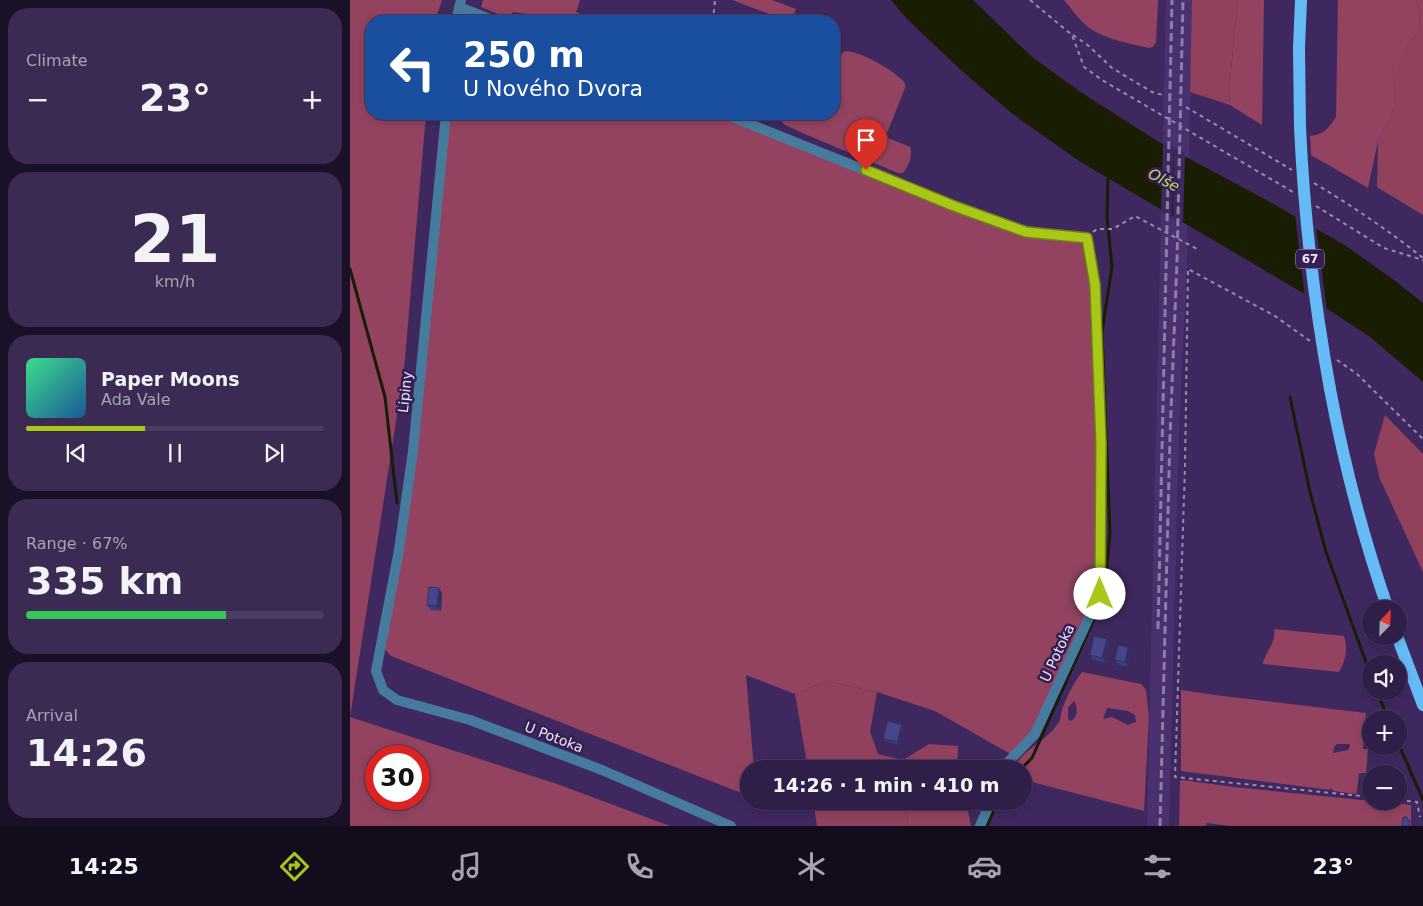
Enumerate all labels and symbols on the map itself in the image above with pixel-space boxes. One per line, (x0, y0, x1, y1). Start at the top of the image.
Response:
pin (845, 119, 887, 170)
water label: Olše (1145, 164, 1183, 196)
road number: 67 (1296, 250, 1324, 268)
street label: Lipiny (395, 370, 415, 414)
position arrow (1073, 567, 1125, 619)
north arrow (1362, 600, 1408, 645)
street label: U Potoka (1037, 622, 1077, 684)
street label: U Potoka (522, 718, 586, 756)
speed limit sign: 30 (365, 745, 430, 810)

